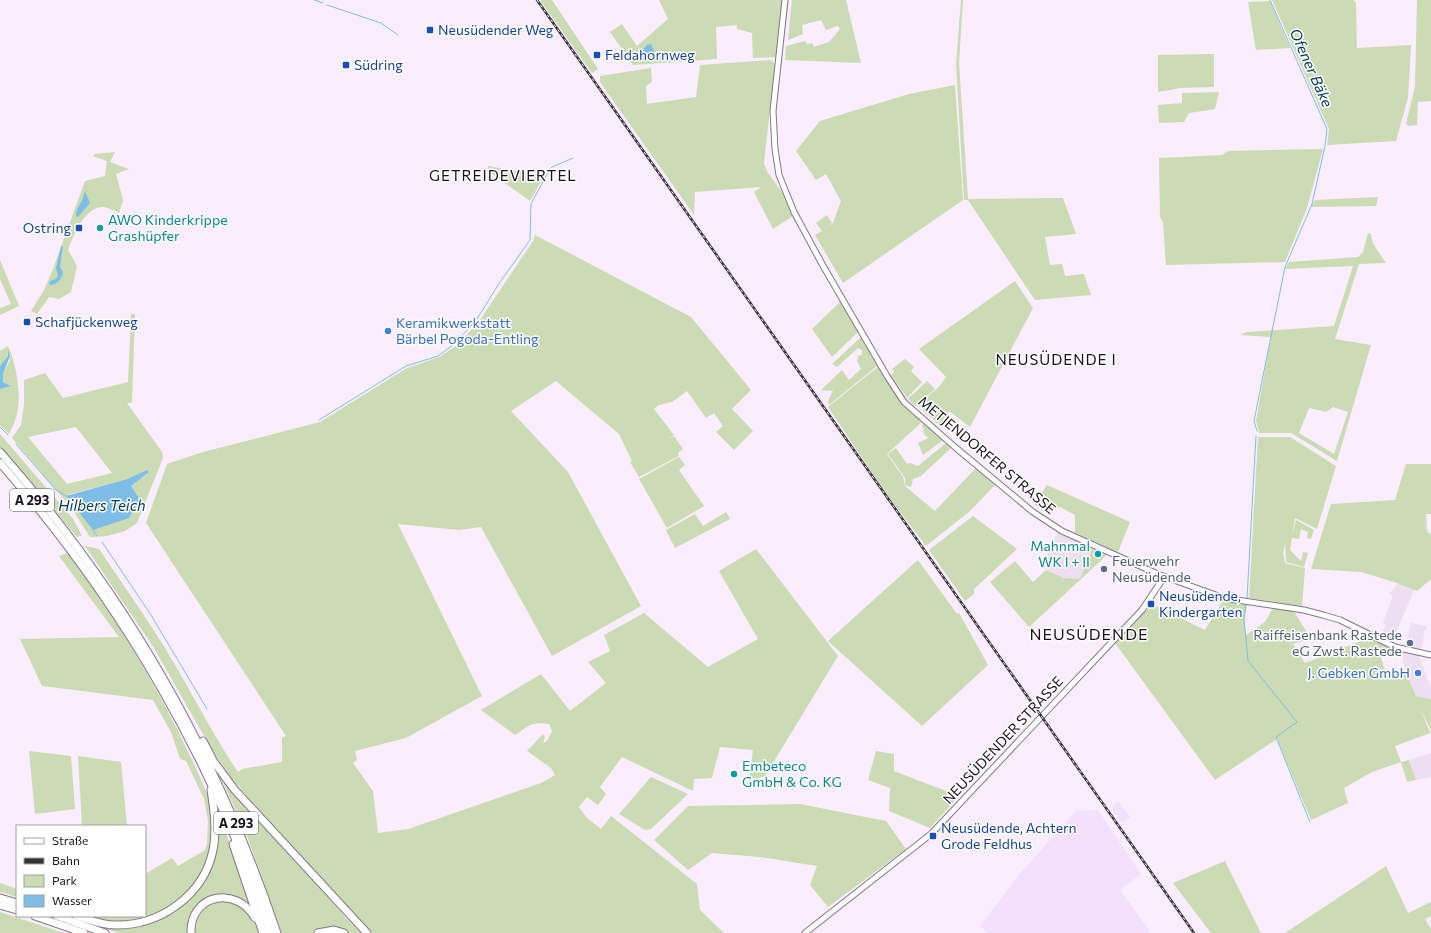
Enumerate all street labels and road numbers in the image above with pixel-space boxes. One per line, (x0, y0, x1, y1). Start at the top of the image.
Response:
street label: METJENDORFER STRASSE (915, 392, 1059, 517)
road number: A 293 (10, 489, 54, 511)
street label: NEUSÜDENDER STRASSE (939, 672, 1066, 807)
road number: A 293 (214, 812, 258, 834)

